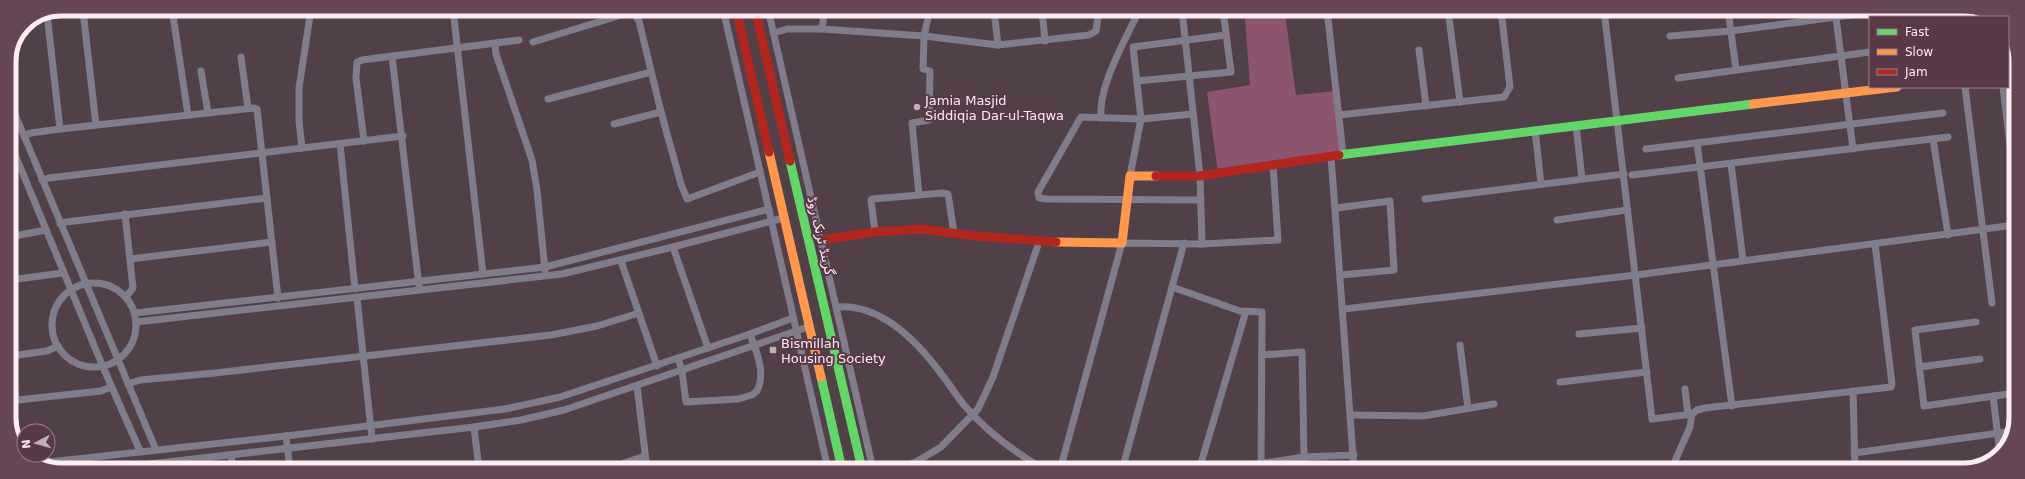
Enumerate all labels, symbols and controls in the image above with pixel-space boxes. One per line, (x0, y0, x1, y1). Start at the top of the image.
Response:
legend (1869, 16, 2009, 88)
text: Fast (1905, 25, 1929, 39)
text: Slow (1905, 45, 1933, 59)
text: Jam (1904, 65, 1928, 79)
place label: Jamia Masjid Siddiqia Dar-ul-Taqwa (924, 93, 1064, 123)
marker: Jamia Masjid Siddiqia Dar-ul-Taqwa (912, 102, 922, 112)
street label: گرینڈ ٹرنک روڈ (804, 195, 838, 278)
place label: Bismillah Housing Society (781, 336, 886, 366)
marker: Bismillah Housing Society (768, 345, 778, 355)
north arrow (16, 423, 56, 463)
text: N (20, 439, 33, 449)

